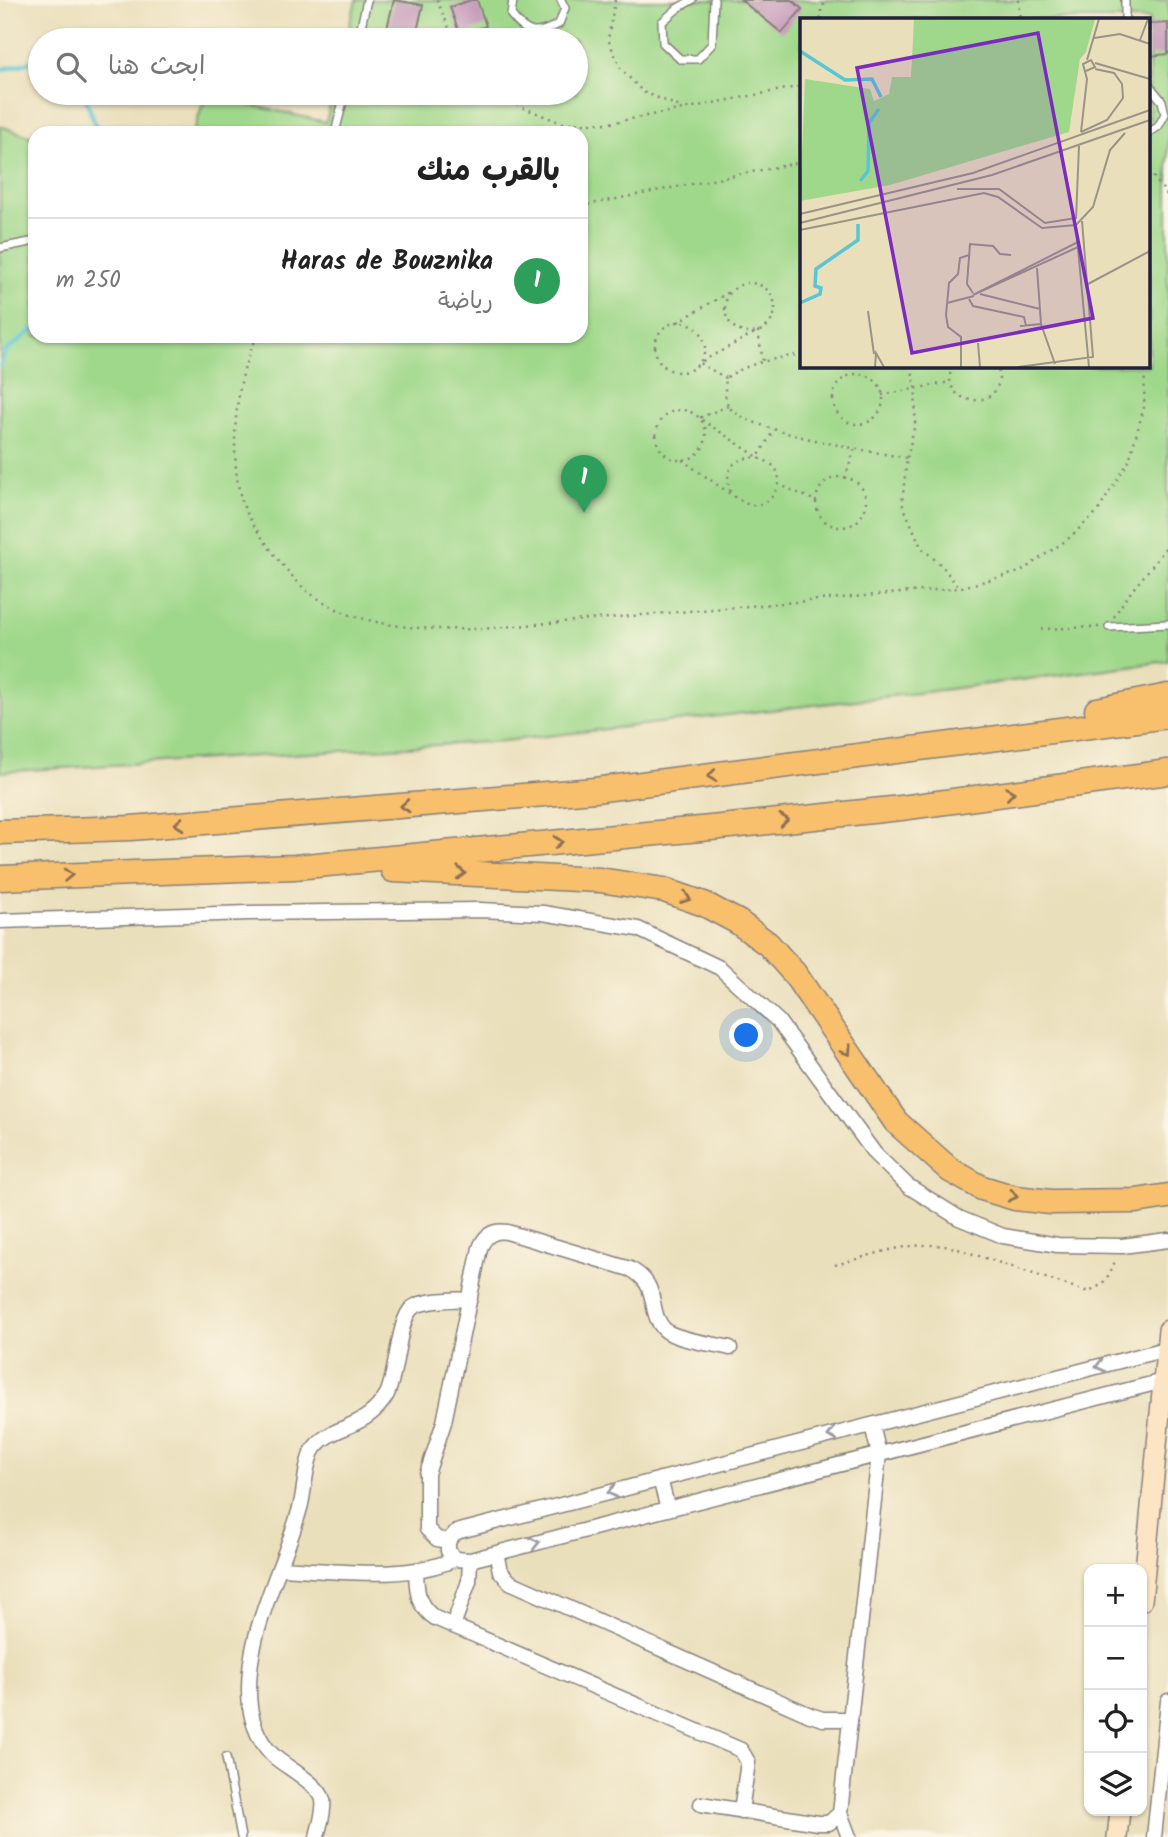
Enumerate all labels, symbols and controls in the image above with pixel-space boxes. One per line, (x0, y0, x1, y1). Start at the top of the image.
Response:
inset map (800, 18, 1150, 368)
search box (28, 28, 588, 105)
text: ابحث هنا (108, 46, 205, 88)
icon: search (52, 48, 90, 86)
text: بالقرب منك (417, 148, 560, 196)
text: Haras de Bouznika (281, 241, 493, 283)
text: 250 m (56, 263, 121, 299)
text: 1 (534, 263, 540, 299)
text: رياضة (438, 284, 493, 320)
pin: 1 (561, 455, 607, 513)
one-way arrow (706, 768, 718, 783)
one-way arrow (1004, 786, 1016, 801)
one-way arrow (400, 798, 411, 813)
one-way arrow (779, 813, 790, 828)
one-way arrow (173, 816, 184, 831)
one-way arrow (553, 835, 564, 850)
one-way arrow (456, 865, 467, 880)
one-way arrow (63, 868, 74, 883)
one-way arrow (680, 889, 692, 903)
your location (729, 1018, 763, 1052)
one-way arrow (839, 1043, 851, 1056)
one-way arrow (1007, 1188, 1019, 1203)
one-way arrow (1094, 1358, 1106, 1372)
one-way arrow (826, 1427, 838, 1441)
one-way arrow (606, 1484, 618, 1498)
one-way arrow (528, 1537, 540, 1551)
map controls (1084, 1564, 1147, 1816)
button: + (1084, 1564, 1147, 1627)
button: − (1084, 1627, 1147, 1690)
button: locate (1084, 1690, 1147, 1753)
button: layers (1084, 1753, 1147, 1816)

